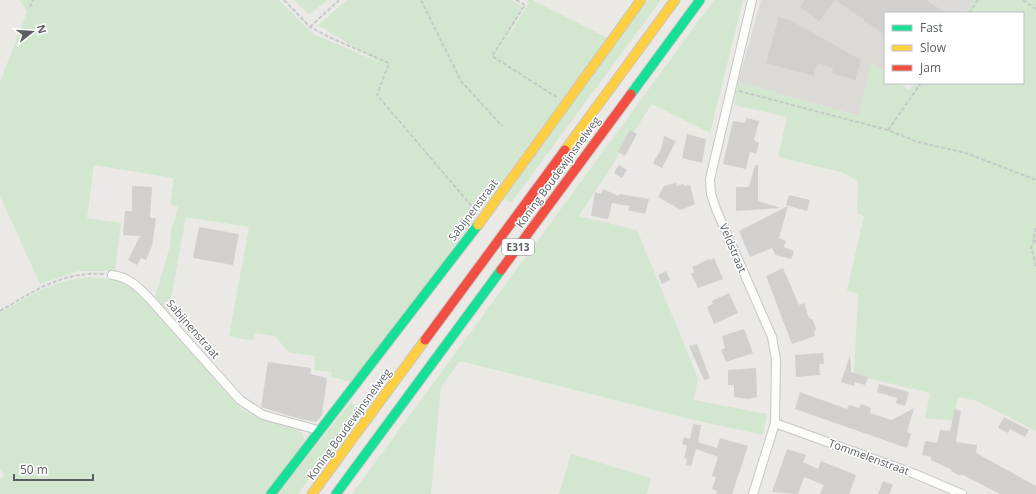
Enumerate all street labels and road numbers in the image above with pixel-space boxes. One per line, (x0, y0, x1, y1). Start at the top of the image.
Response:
street label: Koning Boudewijnsnelweg (512, 113, 603, 230)
street label: Sabijnenstraat (444, 176, 501, 244)
street label: Veldstraat (716, 221, 751, 275)
road number: E313 (502, 239, 534, 255)
street label: Sabijnenstraat (163, 296, 223, 362)
street label: Koning Boudewijnsnelweg (303, 365, 394, 482)
street label: Tommelenstraat (827, 435, 912, 478)

